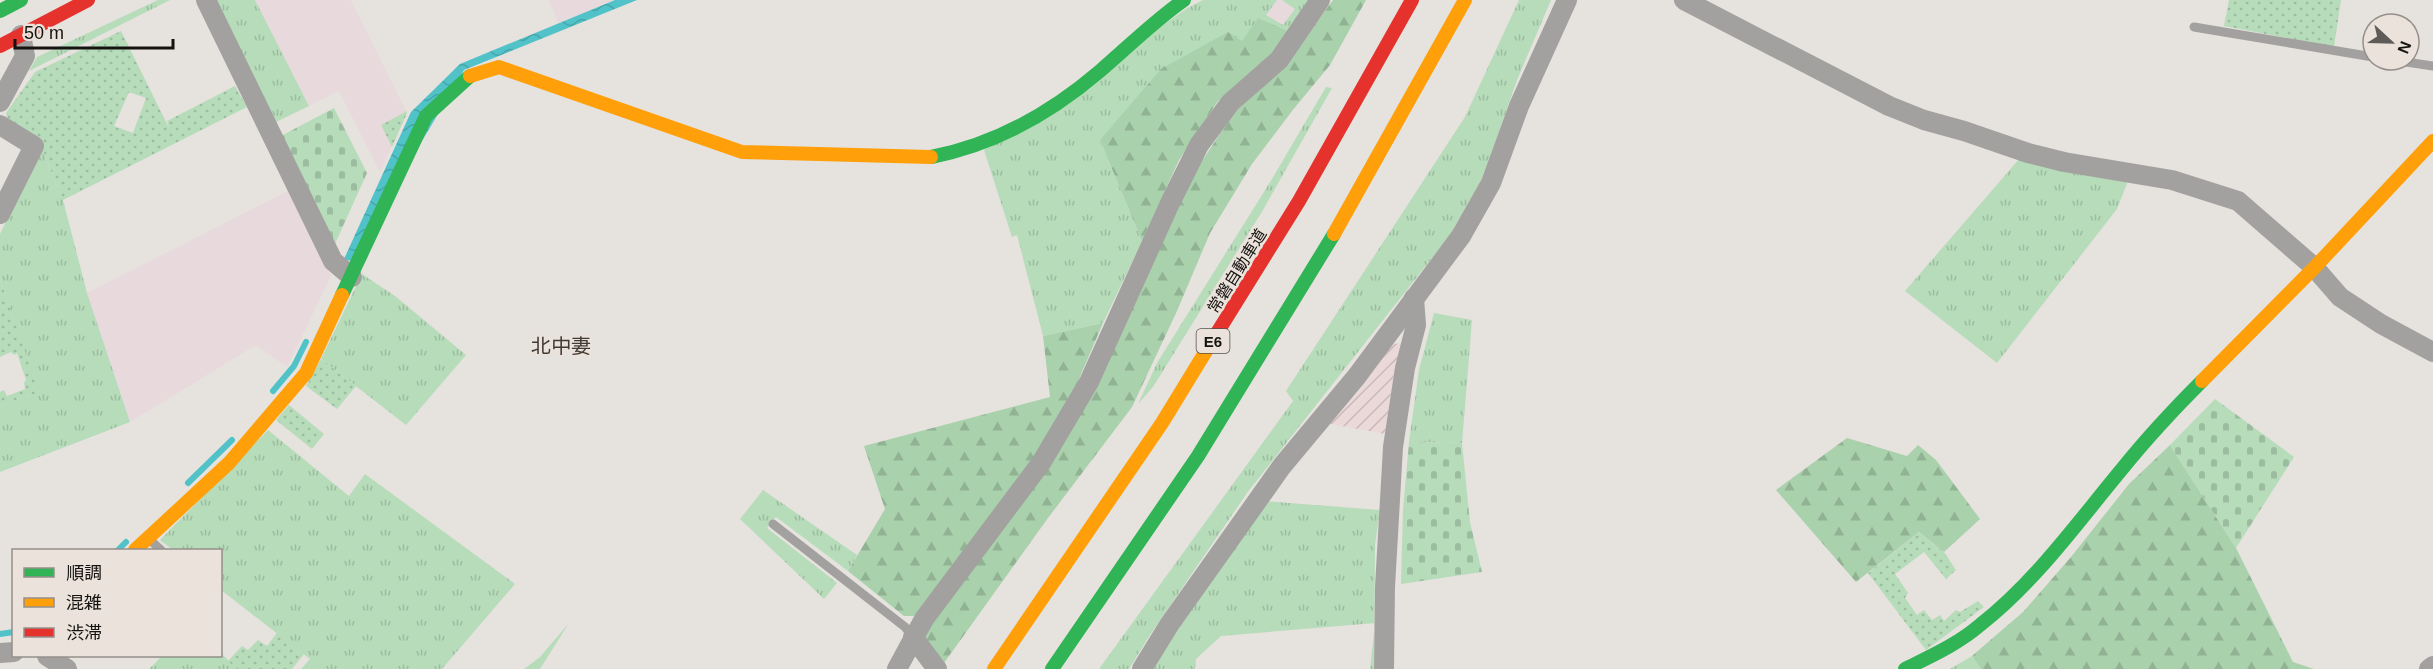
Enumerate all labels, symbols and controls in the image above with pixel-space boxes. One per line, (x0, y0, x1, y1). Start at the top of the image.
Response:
scale bar (15, 12, 172, 50)
north arrow (2361, 12, 2421, 72)
text: 50 m (24, 23, 64, 43)
text: N (2394, 39, 2414, 56)
street label: 常磐自動車道 (1204, 226, 1270, 316)
road number: E6 (1196, 329, 1230, 353)
district label: 北中妻 (531, 335, 591, 357)
legend (12, 549, 222, 657)
text: 順調 (66, 563, 102, 583)
text: 混雑 (66, 593, 102, 613)
text: 渋滞 (66, 623, 102, 643)

